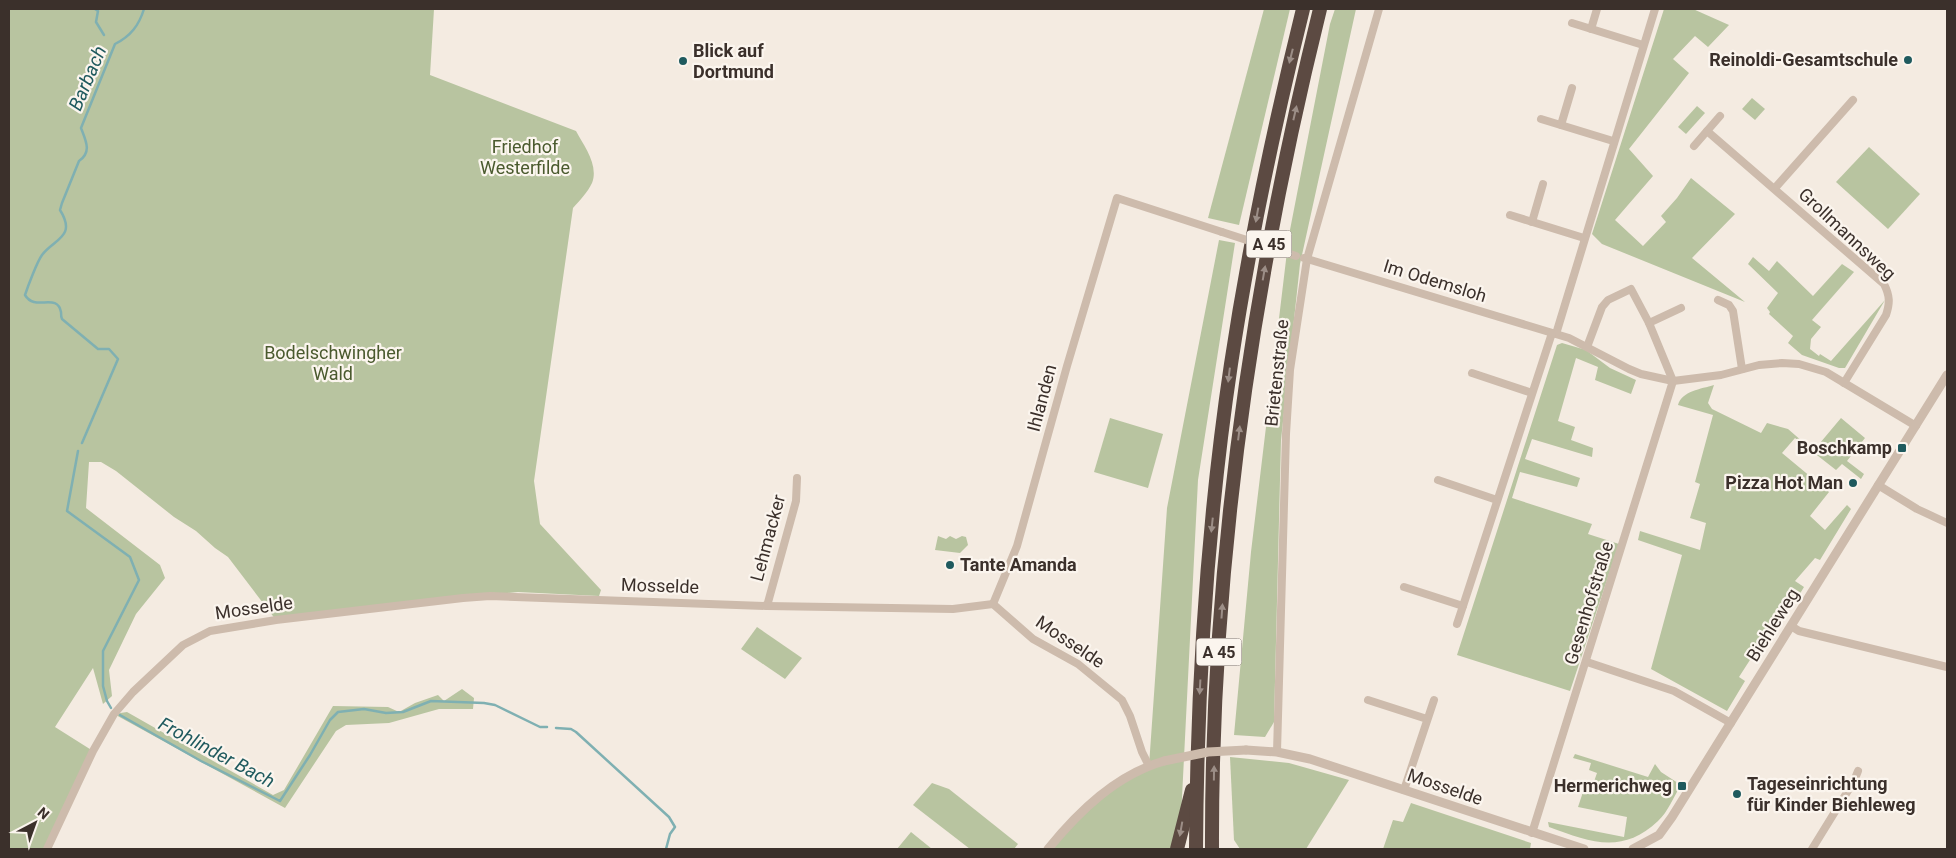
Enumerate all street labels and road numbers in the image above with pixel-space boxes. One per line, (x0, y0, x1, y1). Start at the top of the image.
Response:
street label: Grollmannsweg (1794, 183, 1900, 284)
road number: A 45 (1246, 230, 1292, 258)
street label: Im Odemsloh (1381, 255, 1489, 306)
street label: Brietenstraße (1260, 318, 1293, 428)
street label: Ihlanden (1023, 362, 1061, 434)
street label: Lehmacker (746, 492, 789, 583)
street label: Gesenhofstraße (1560, 539, 1617, 667)
street label: Mosselde (621, 574, 699, 597)
street label: Biehleweg (1742, 584, 1803, 665)
street label: Mosselde (214, 592, 294, 623)
street label: Mosselde (1032, 611, 1109, 672)
road number: A 45 (1196, 638, 1242, 666)
street label: Mosselde (1405, 764, 1486, 809)

